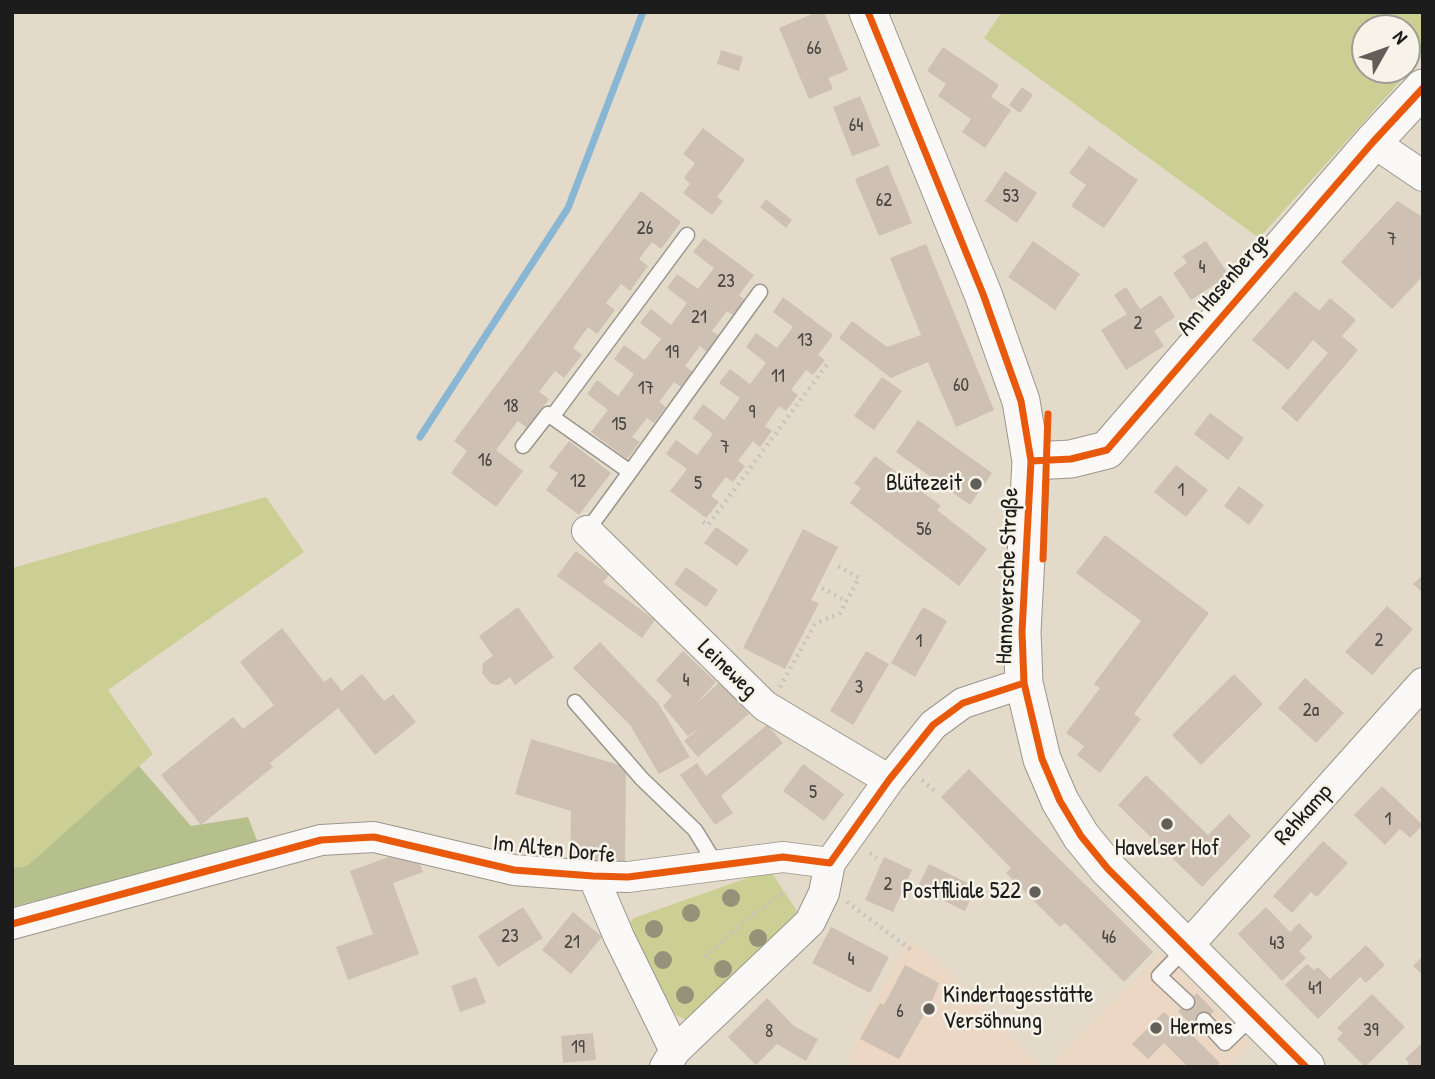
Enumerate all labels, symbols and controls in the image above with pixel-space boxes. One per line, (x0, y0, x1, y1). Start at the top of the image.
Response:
north arrow (1351, 14, 1421, 84)
text: N (1387, 25, 1414, 49)
house number: 66 (806, 38, 822, 60)
house number: 64 (849, 115, 863, 137)
house number: 53 (1003, 186, 1019, 208)
house number: 62 (876, 190, 892, 212)
house number: 26 (637, 218, 653, 240)
street label: Am Hasenberge (1172, 228, 1276, 342)
house number: 7 (1387, 229, 1397, 251)
house number: 4 (1198, 257, 1206, 279)
house number: 23 (717, 271, 735, 293)
house number: 21 (691, 307, 707, 329)
house number: 2 (1134, 313, 1142, 335)
house number: 13 (797, 330, 813, 352)
house number: 19 (665, 342, 679, 364)
house number: 11 (771, 366, 785, 388)
house number: 60 (953, 375, 969, 397)
house number: 17 (638, 378, 654, 400)
house number: 18 (503, 396, 519, 418)
house number: 9 (749, 402, 755, 424)
house number: 15 (612, 414, 626, 436)
house number: 7 (720, 437, 730, 459)
house number: 16 (478, 450, 492, 472)
place label: Blütezeit (886, 470, 962, 498)
house number: 12 (570, 471, 586, 493)
house number: 5 (694, 473, 702, 495)
marker: Blütezeit (968, 476, 984, 492)
house number: 1 (1178, 480, 1184, 502)
street label: Hannoversche Straße (991, 487, 1025, 665)
house number: 56 (916, 519, 932, 541)
house number: 2 (1375, 630, 1383, 652)
house number: 1 (916, 631, 922, 653)
street label: Leineweg (691, 634, 763, 704)
house number: 4 (682, 670, 690, 692)
house number: 3 (855, 677, 863, 699)
house number: 2a (1303, 700, 1319, 722)
street label: Rehkamp (1269, 779, 1339, 851)
house number: 5 (809, 782, 817, 804)
house number: 1 (1385, 809, 1391, 831)
marker: Havelser Hof (1159, 816, 1175, 832)
street label: Im Alten Dorfe (491, 830, 617, 870)
place label: Havelser Hof (1115, 835, 1219, 863)
house number: 2 (884, 874, 892, 896)
place label: Postfiliale 522 (903, 878, 1021, 906)
marker: Postfiliale 522 (1027, 884, 1043, 900)
house number: 23 (501, 926, 519, 948)
house number: 46 (1102, 927, 1116, 949)
house number: 21 (564, 932, 580, 954)
house number: 43 (1269, 933, 1285, 955)
house number: 4 (847, 949, 855, 971)
house number: 41 (1308, 978, 1322, 1000)
place label: Kindertagesstätte Versöhnung (943, 982, 1093, 1036)
house number: 6 (896, 1001, 904, 1023)
marker: Kindertagesstätte Versöhnung (921, 1001, 937, 1017)
place label: Hermes (1170, 1014, 1232, 1042)
marker: Hermes (1148, 1020, 1164, 1036)
house number: 39 (1363, 1020, 1379, 1042)
house number: 8 (765, 1021, 773, 1043)
house number: 19 (571, 1037, 585, 1059)

